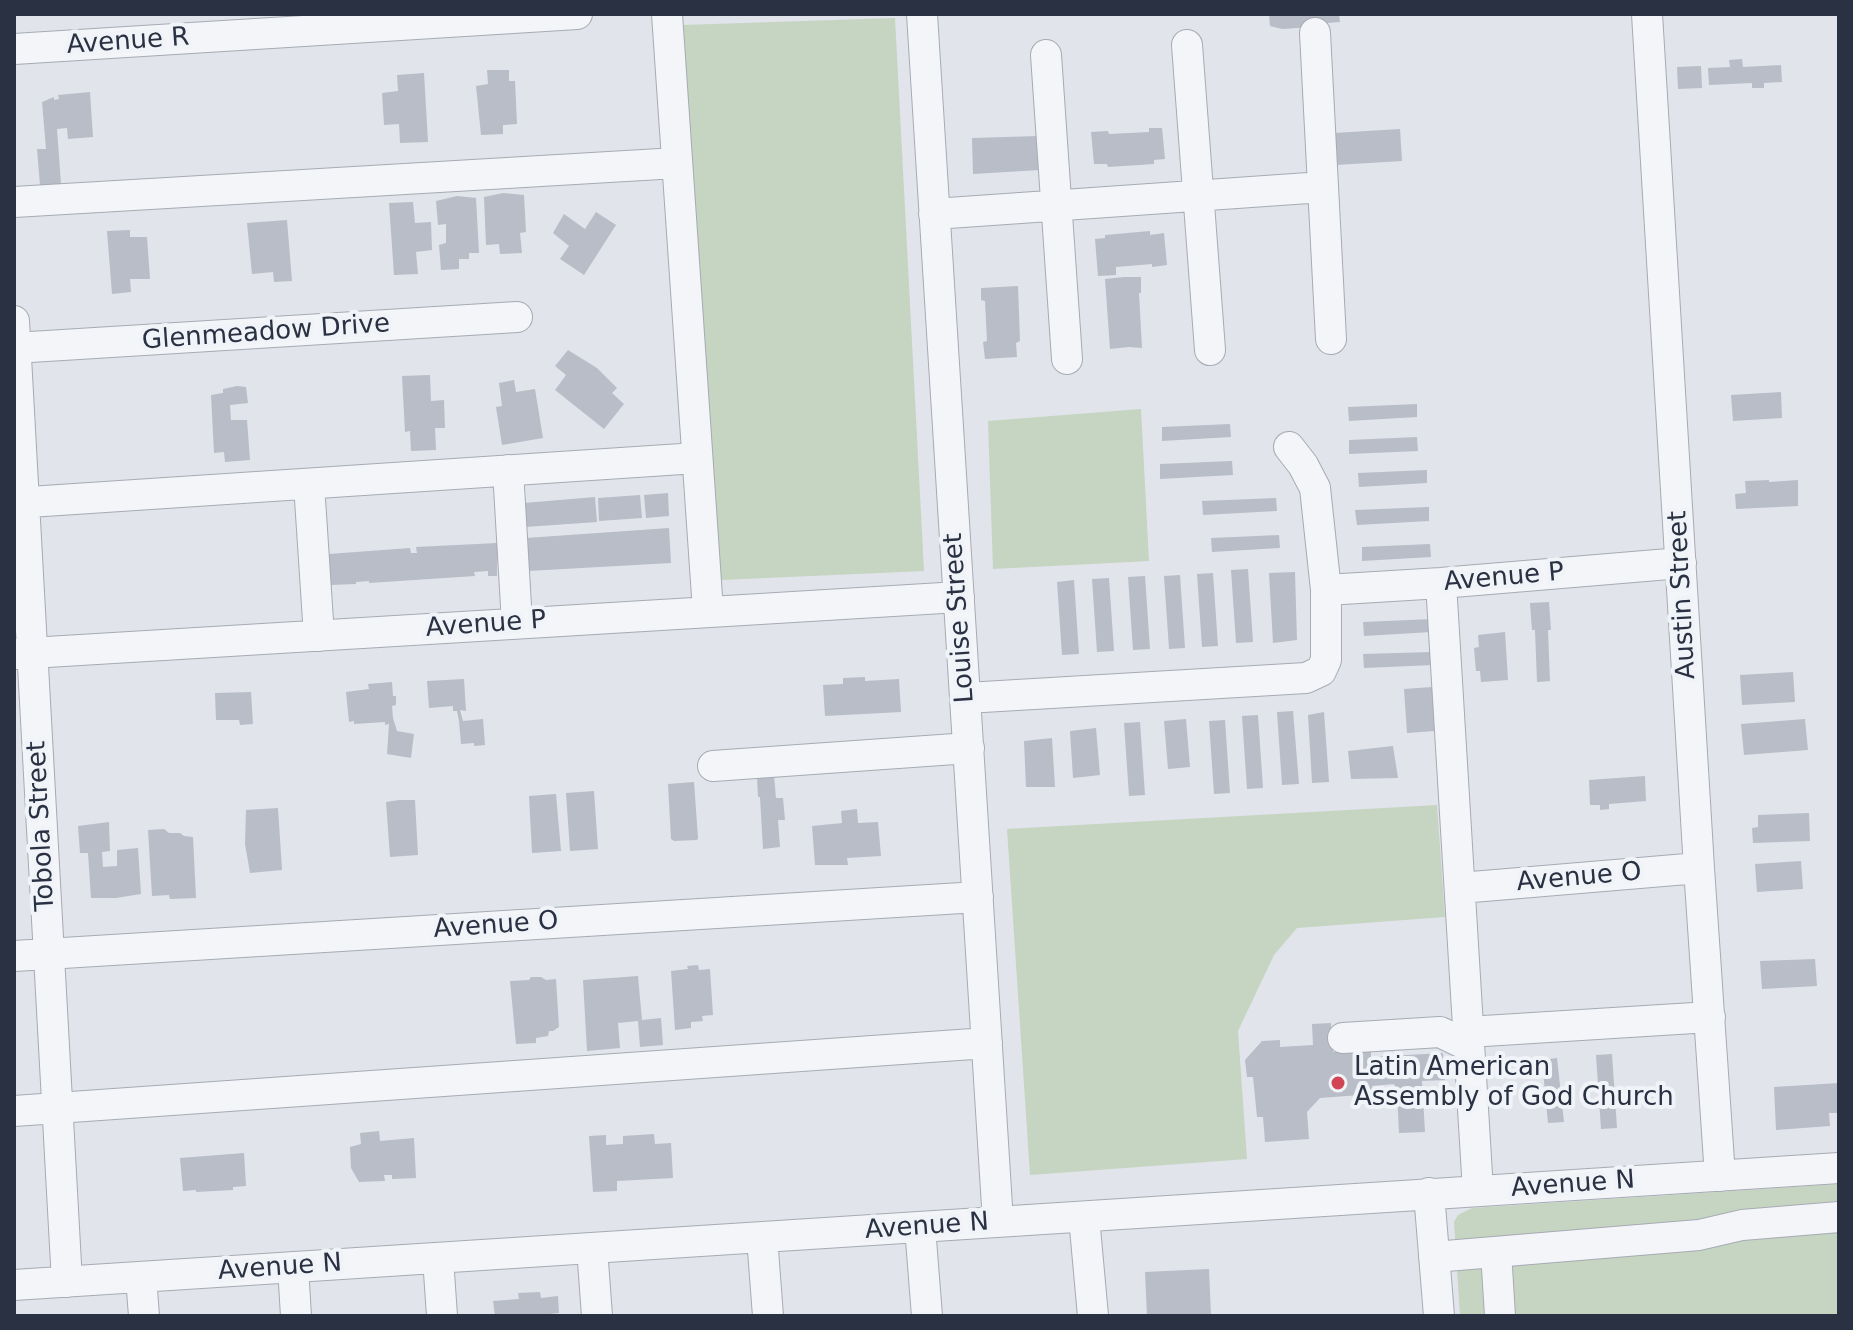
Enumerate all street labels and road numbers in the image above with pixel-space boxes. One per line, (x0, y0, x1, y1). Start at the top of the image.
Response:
street label: Avenue R (66, 22, 190, 62)
street label: Glenmeadow Drive (141, 309, 391, 357)
street label: Austin Street (1663, 510, 1703, 680)
street label: Louise Street (938, 532, 982, 704)
street label: Avenue P (1443, 557, 1565, 599)
street label: Avenue P (425, 605, 547, 645)
street label: Tobola Street (22, 740, 62, 912)
street label: Avenue O (1515, 857, 1643, 899)
street label: Avenue O (432, 906, 560, 946)
street label: Avenue N (1510, 1165, 1636, 1205)
street label: Avenue N (864, 1207, 990, 1247)
street label: Avenue N (217, 1248, 343, 1288)

